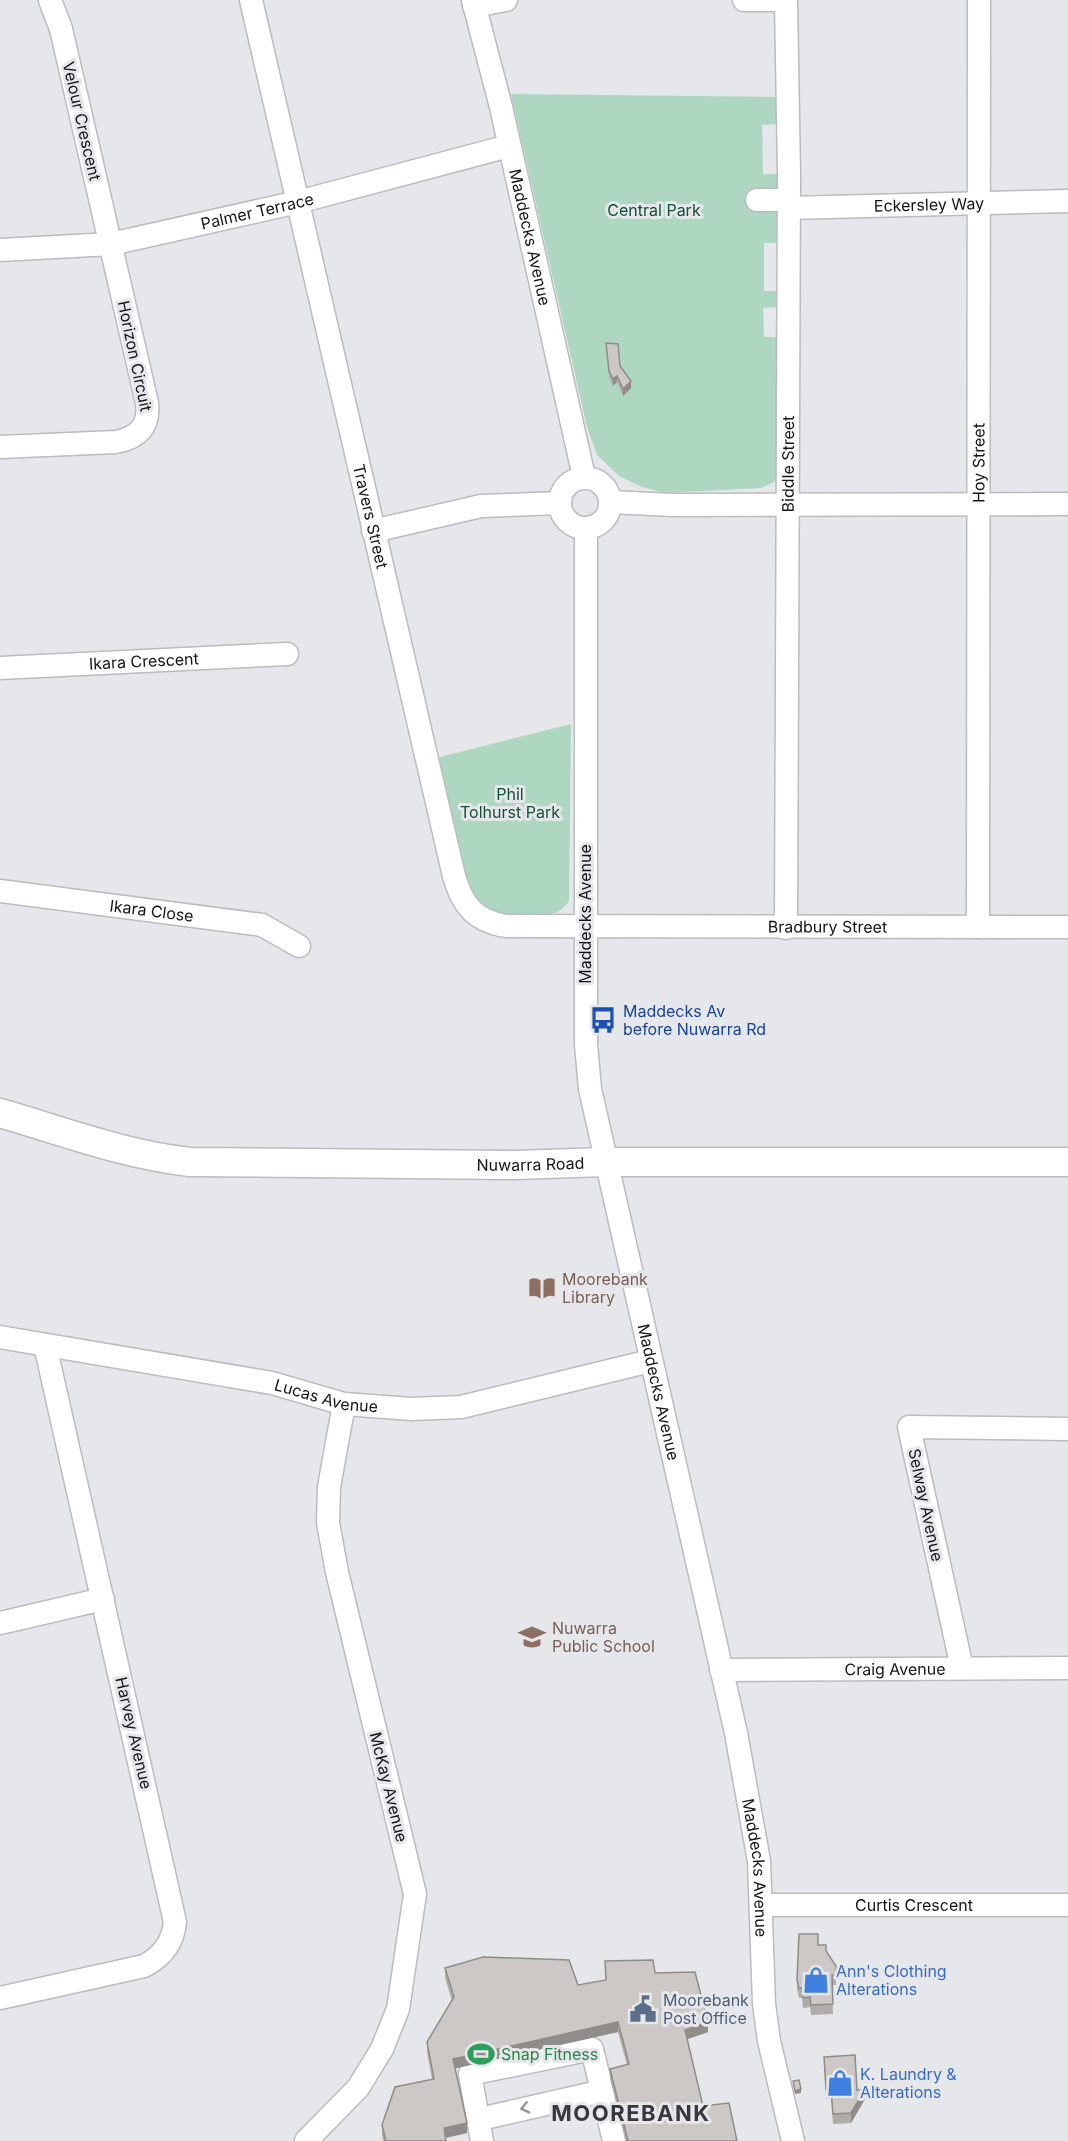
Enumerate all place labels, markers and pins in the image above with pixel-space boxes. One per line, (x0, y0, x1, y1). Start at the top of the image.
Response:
place label: Maddecks Av before Nuwarra Rd (623, 1001, 766, 1039)
bus stop icon: Maddecks Av before Nuwarra Rd (588, 1005, 618, 1035)
place label: Moorebank Library (562, 1269, 648, 1307)
library icon: Moorebank Library (527, 1273, 557, 1303)
place label: Nuwarra Public School (552, 1618, 655, 1656)
school or university icon: Nuwarra Public School (517, 1622, 547, 1652)
place label: Ann's Clothing Alterations (836, 1961, 947, 1999)
shop icon: Ann's Clothing Alterations (801, 1965, 831, 1995)
place label: Moorebank Post Office (663, 1990, 749, 2028)
public building icon: Moorebank Post Office (628, 1994, 658, 2024)
sports icon: Snap Fitness (466, 2039, 496, 2069)
place label: Snap Fitness (501, 2044, 598, 2064)
place label: K. Laundry & Alterations (860, 2064, 957, 2102)
shop icon: K. Laundry & Alterations (825, 2068, 855, 2098)

